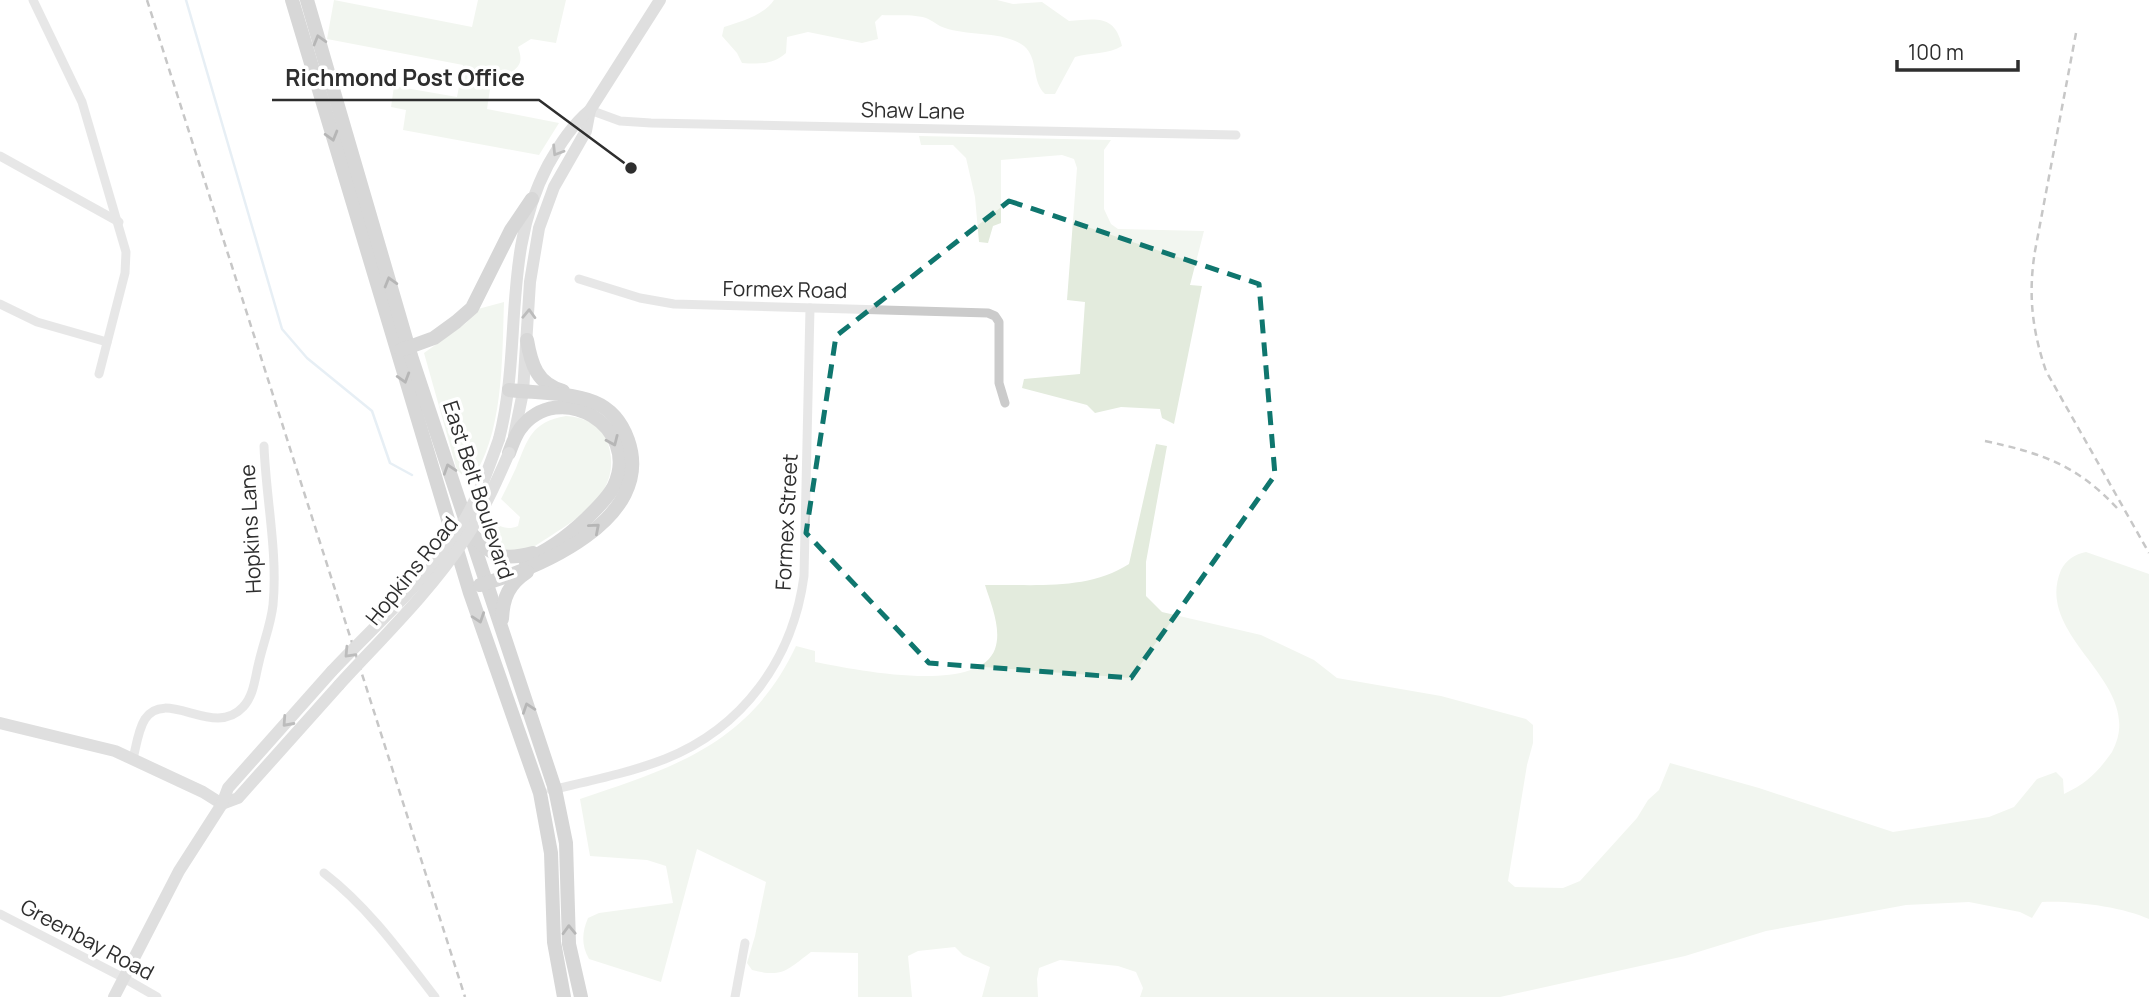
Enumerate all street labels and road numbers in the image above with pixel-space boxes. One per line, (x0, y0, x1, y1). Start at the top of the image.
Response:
street label: Shaw Lane (861, 95, 965, 125)
street label: Formex Road (722, 274, 848, 304)
street label: East Belt Boulevard (437, 397, 521, 582)
street label: Formex Street (768, 453, 804, 591)
street label: Hopkins Lane (233, 464, 267, 594)
street label: Hopkins Road (359, 510, 464, 630)
street label: Greenbay Road (16, 892, 159, 986)

